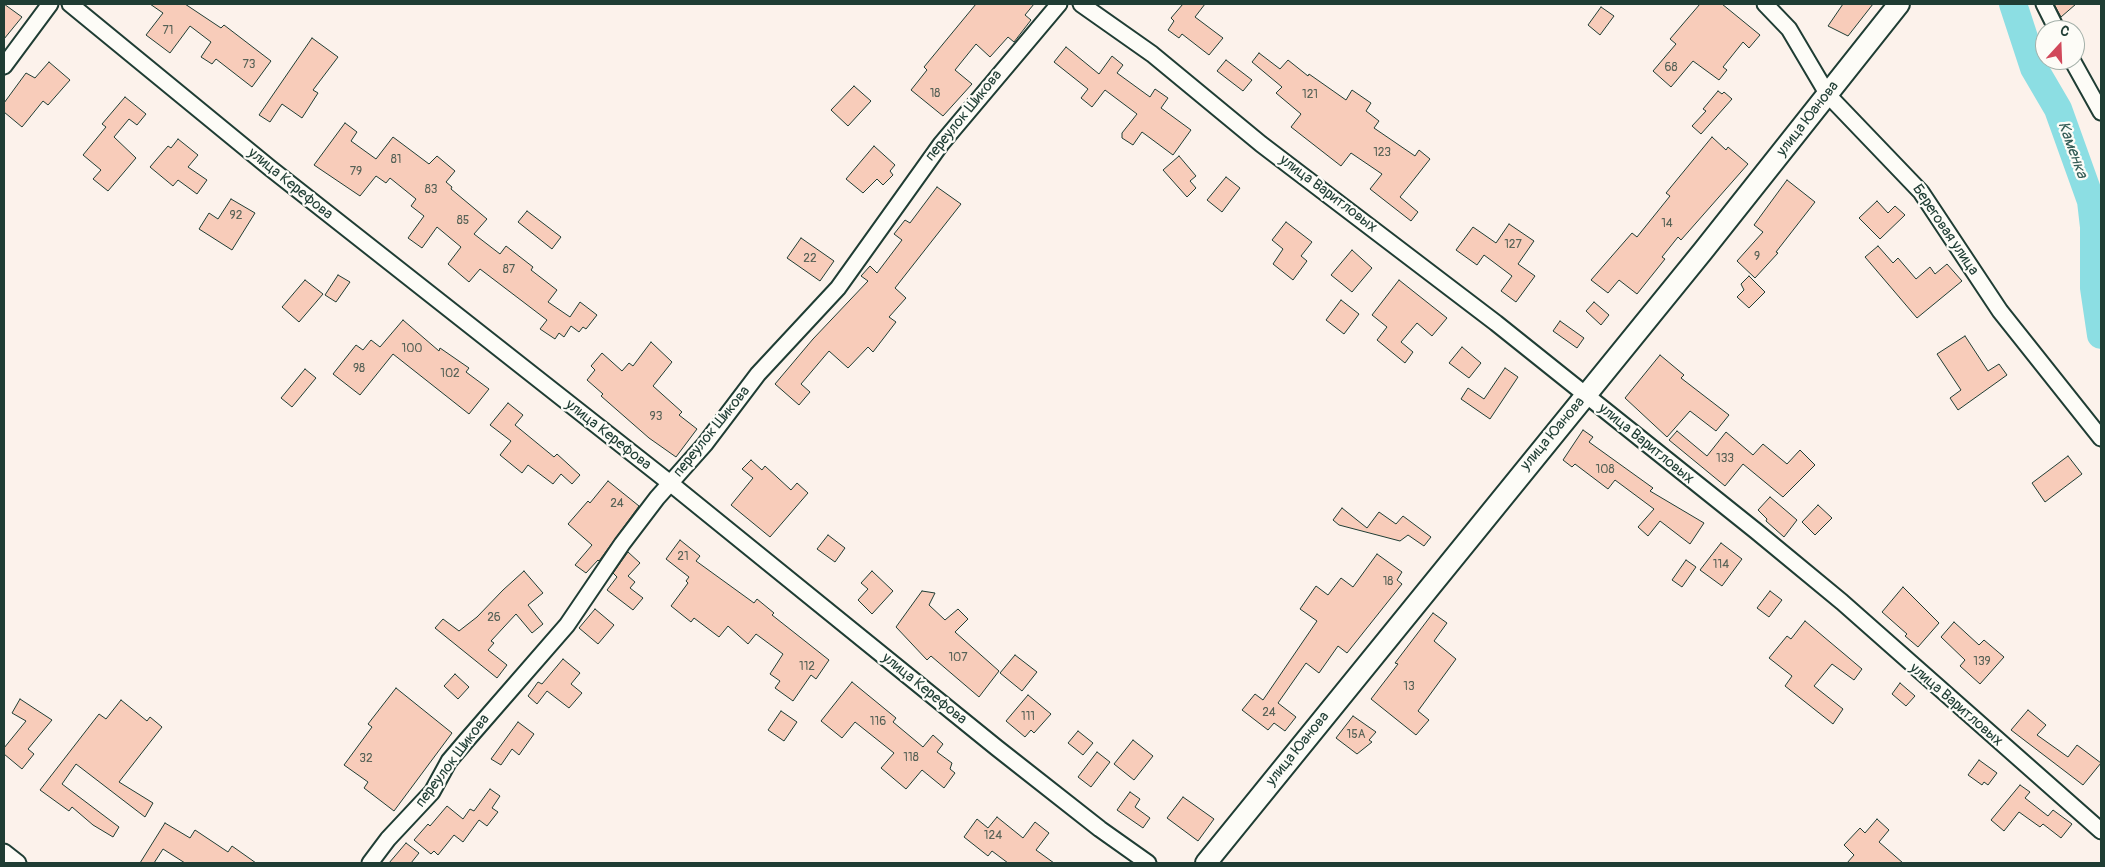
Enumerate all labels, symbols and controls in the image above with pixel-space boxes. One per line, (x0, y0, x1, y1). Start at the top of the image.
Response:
north arrow (2035, 20, 2085, 70)
text: С (2058, 22, 2072, 41)
house number: 71 (162, 24, 174, 38)
house number: 73 (242, 58, 256, 72)
house number: 68 (1664, 61, 1678, 75)
street label: переулок Шикова (922, 67, 1006, 165)
street label: улица Юанова (1773, 78, 1843, 160)
house number: 18 (930, 87, 940, 101)
house number: 121 (1302, 88, 1318, 102)
water label: Каменка (2053, 119, 2091, 181)
street label: улица Керефова (244, 144, 336, 224)
house number: 123 (1373, 146, 1391, 160)
street label: улица Варитловых (1276, 151, 1380, 237)
house number: 81 (391, 153, 401, 167)
house number: 79 (350, 165, 362, 179)
street label: Береговая улица (1908, 181, 1982, 279)
house number: 83 (425, 183, 437, 197)
house number: 92 (230, 209, 242, 223)
house number: 85 (457, 214, 469, 228)
house number: 14 (1661, 217, 1673, 231)
house number: 127 (1504, 238, 1522, 252)
house number: 9 (1754, 250, 1760, 264)
house number: 22 (803, 252, 817, 266)
house number: 87 (503, 263, 515, 277)
house number: 100 (401, 342, 423, 356)
house number: 98 (353, 362, 365, 376)
house number: 102 (440, 367, 460, 381)
street label: переулок Шикова (670, 383, 754, 481)
street label: улица Юанова (1517, 394, 1589, 474)
street label: улица Керефова (561, 396, 655, 474)
street label: улица Варитловых (1595, 400, 1697, 488)
house number: 93 (650, 410, 662, 424)
house number: 133 (1716, 452, 1734, 466)
house number: 108 (1596, 463, 1614, 477)
house number: 24 (610, 497, 624, 511)
house number: 21 (677, 550, 689, 564)
house number: 114 (1713, 558, 1729, 572)
house number: 18 (1383, 575, 1393, 589)
house number: 26 (487, 611, 501, 625)
street label: улица Керефова (878, 649, 970, 729)
house number: 107 (948, 651, 968, 665)
house number: 139 (1973, 655, 1991, 669)
house number: 112 (799, 660, 815, 674)
street label: улица Варитловых (1906, 660, 2006, 750)
house number: 13 (1403, 680, 1415, 694)
house number: 24 (1262, 706, 1276, 720)
street label: улица Юанова (1263, 708, 1333, 790)
house number: 111 (1021, 710, 1035, 724)
street label: переулок Шикова (412, 711, 494, 811)
house number: 116 (870, 715, 886, 729)
house number: 15А (1347, 728, 1365, 742)
house number: 118 (903, 751, 919, 765)
house number: 32 (359, 752, 373, 766)
house number: 124 (984, 829, 1002, 843)

